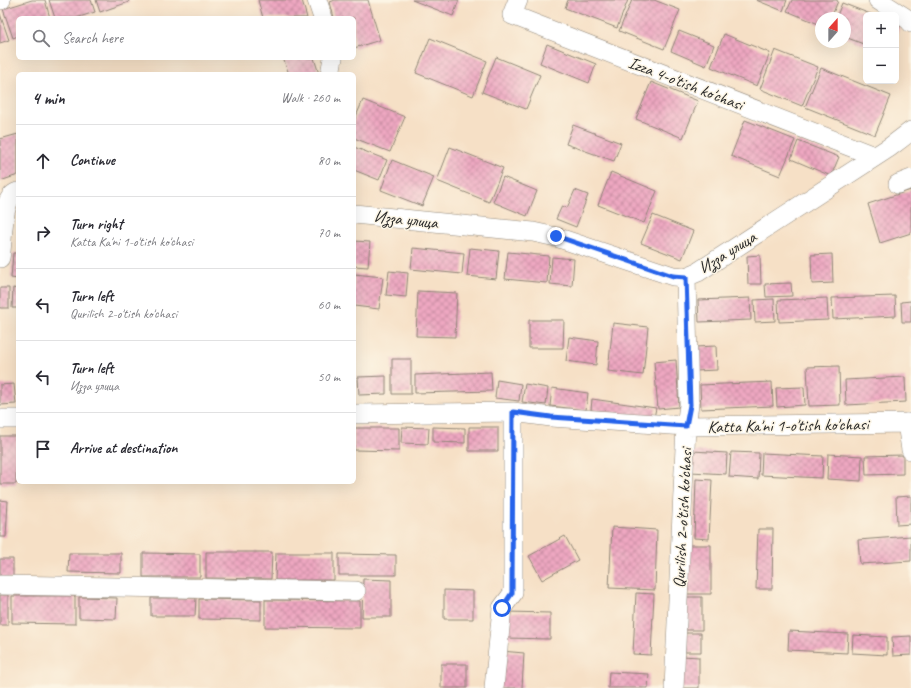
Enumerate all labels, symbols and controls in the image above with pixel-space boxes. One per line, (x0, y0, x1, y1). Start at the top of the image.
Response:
north arrow (815, 12, 851, 48)
map controls (863, 12, 899, 84)
button: + (863, 12, 899, 48)
search box (16, 16, 356, 60)
icon: search (30, 27, 52, 49)
text: Search here (62, 29, 123, 48)
button: − (863, 48, 899, 84)
street label: Izza 4-o'tish ko'chasi (625, 52, 748, 116)
text: 4 min (32, 88, 65, 109)
text: Walk · 260 m (281, 90, 340, 106)
icon: ahead (32, 150, 54, 172)
text: Continue (70, 151, 115, 170)
text: 80 m (318, 153, 340, 169)
street label: Изза улица (373, 206, 440, 234)
text: Turn right (70, 215, 123, 234)
icon: right (32, 222, 54, 244)
text: 70 m (318, 225, 340, 241)
street label: Изза улица (695, 226, 762, 279)
route end (547, 227, 565, 245)
text: Katta Ka'ni 1-o'tish ko'chasi (70, 234, 193, 250)
text: Turn left (70, 287, 113, 306)
icon: left (32, 294, 54, 316)
text: 60 m (318, 297, 340, 313)
text: Qurilish 2-o'tish ko'chasi (70, 306, 177, 322)
text: Turn left (70, 359, 113, 378)
icon: left (32, 366, 54, 388)
text: 50 m (318, 369, 340, 385)
text: Изза улица (70, 378, 119, 394)
street label: Katta Ka'ni 1-o'tish ko'chasi (707, 414, 871, 437)
icon: arrive (32, 438, 54, 460)
text: Arrive at destination (70, 439, 177, 458)
street label: Qurilish 2-o'tish ko'chasi (668, 446, 697, 588)
route start (493, 599, 511, 617)

